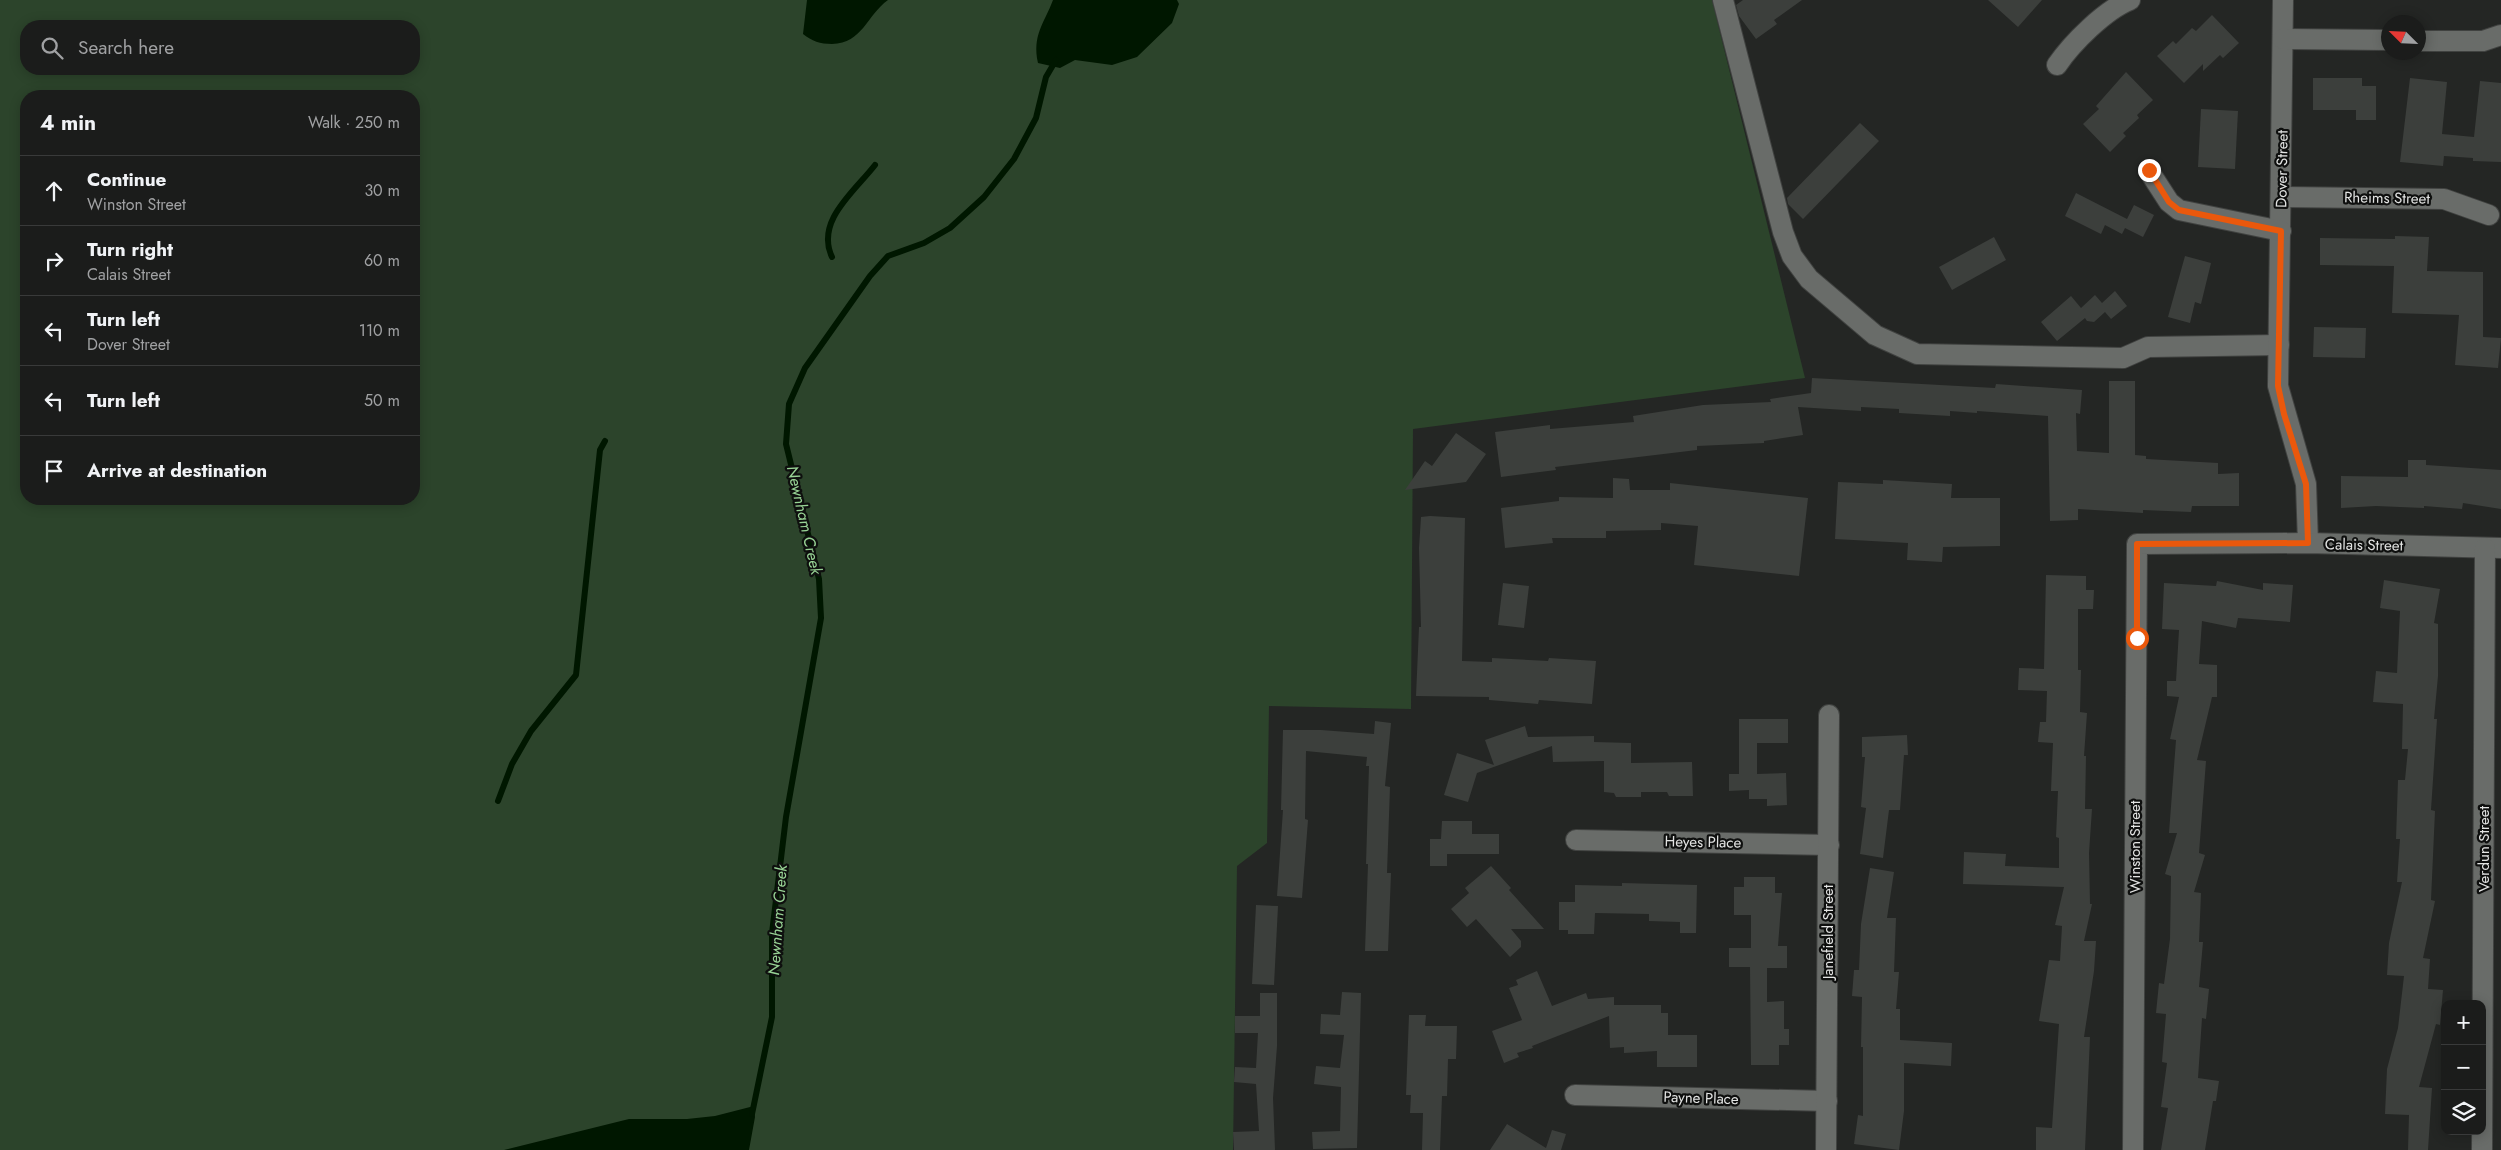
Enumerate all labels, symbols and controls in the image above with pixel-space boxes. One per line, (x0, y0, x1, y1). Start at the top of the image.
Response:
north arrow (2381, 15, 2426, 60)
search box (20, 20, 420, 75)
icon: search (38, 34, 66, 62)
text: Search here (78, 34, 174, 61)
text: 4 min (40, 108, 96, 138)
text: Walk · 250 m (308, 111, 400, 134)
street label: Dover Street (2270, 130, 2294, 208)
route end (2138, 159, 2161, 182)
text: Continue (87, 166, 166, 193)
icon: ahead (40, 177, 68, 205)
text: 30 m (364, 179, 400, 202)
street label: Rheims Street (2344, 186, 2431, 210)
text: Winston Street (87, 193, 186, 216)
text: Turn right (87, 236, 173, 263)
icon: right (40, 247, 68, 275)
text: 60 m (364, 249, 400, 272)
text: Calais Street (87, 263, 171, 286)
text: Turn left (87, 306, 160, 333)
icon: left (40, 317, 68, 345)
text: 110 m (359, 319, 400, 342)
text: Dover Street (87, 333, 170, 356)
icon: left (40, 387, 68, 415)
text: Turn left (87, 387, 160, 414)
text: 50 m (364, 389, 400, 412)
icon: arrive (40, 457, 68, 485)
text: Arrive at destination (87, 457, 267, 484)
water label: Newnham Creek (781, 463, 828, 578)
street label: Calais Street (2325, 533, 2404, 557)
route start (2126, 627, 2149, 650)
street label: Winston Street (2124, 800, 2146, 893)
street label: Verdun Street (2473, 806, 2495, 892)
street label: Heyes Place (1664, 830, 1742, 854)
water label: Newnham Creek (762, 863, 793, 976)
street label: Janefield Street (1817, 884, 1839, 981)
map controls (2441, 1000, 2486, 1135)
button: + (2441, 1000, 2486, 1045)
button: − (2441, 1045, 2486, 1090)
street label: Payne Place (1663, 1086, 1739, 1110)
button: layers (2441, 1090, 2486, 1135)

